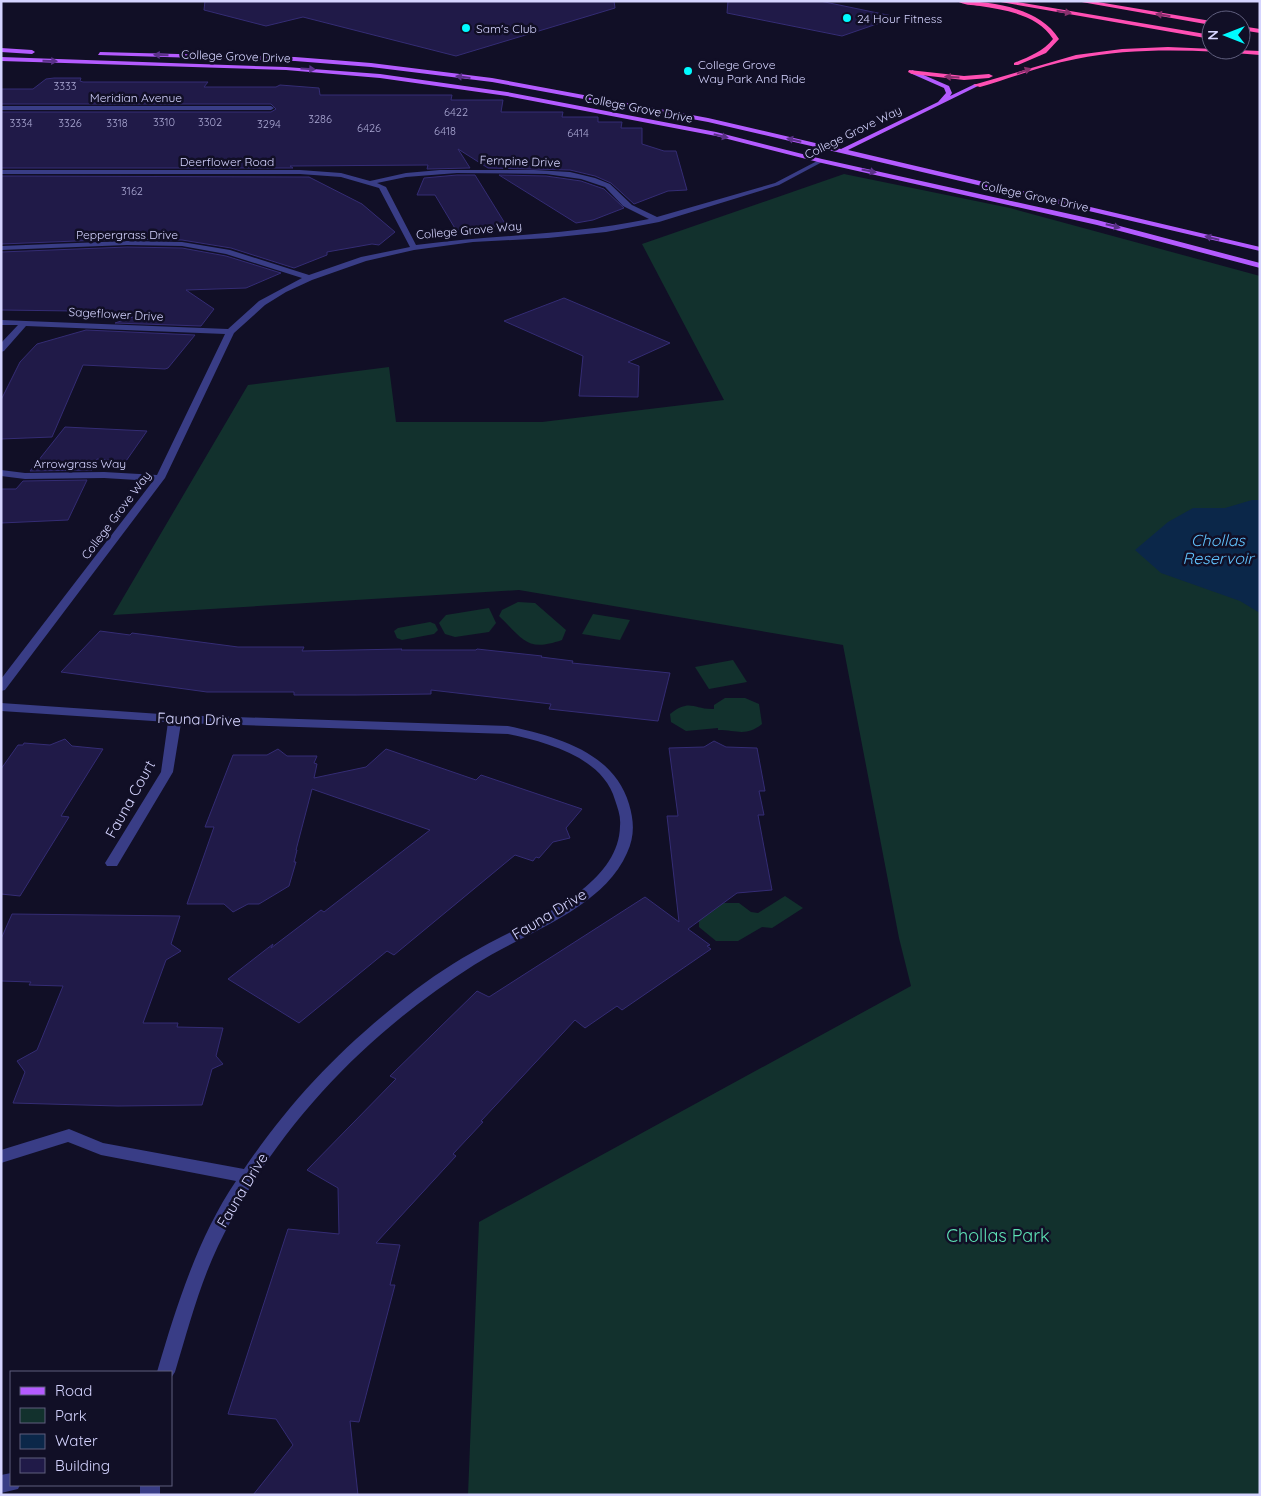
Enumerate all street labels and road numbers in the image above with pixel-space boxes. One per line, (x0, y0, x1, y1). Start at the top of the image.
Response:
street label: College Grove Drive (181, 47, 291, 65)
street label: Meridian Avenue (90, 90, 182, 105)
street label: College Grove Drive (584, 90, 694, 126)
street label: College Grove Way (802, 102, 904, 162)
street label: Fernpine Drive (479, 152, 561, 170)
street label: Deerflower Road (180, 154, 274, 169)
street label: College Grove Drive (980, 177, 1090, 215)
street label: College Grove Way (415, 218, 523, 242)
street label: Peppergrass Drive (76, 227, 178, 242)
street label: Sageflower Drive (68, 304, 164, 324)
street label: Arrowgrass Way (34, 456, 126, 471)
street label: College Grove Way (78, 468, 154, 562)
street label: Fauna Drive (157, 708, 241, 730)
street label: Fauna Court (101, 757, 159, 841)
street label: Fauna Drive (508, 884, 590, 944)
street label: Fauna Drive (212, 1149, 272, 1231)

